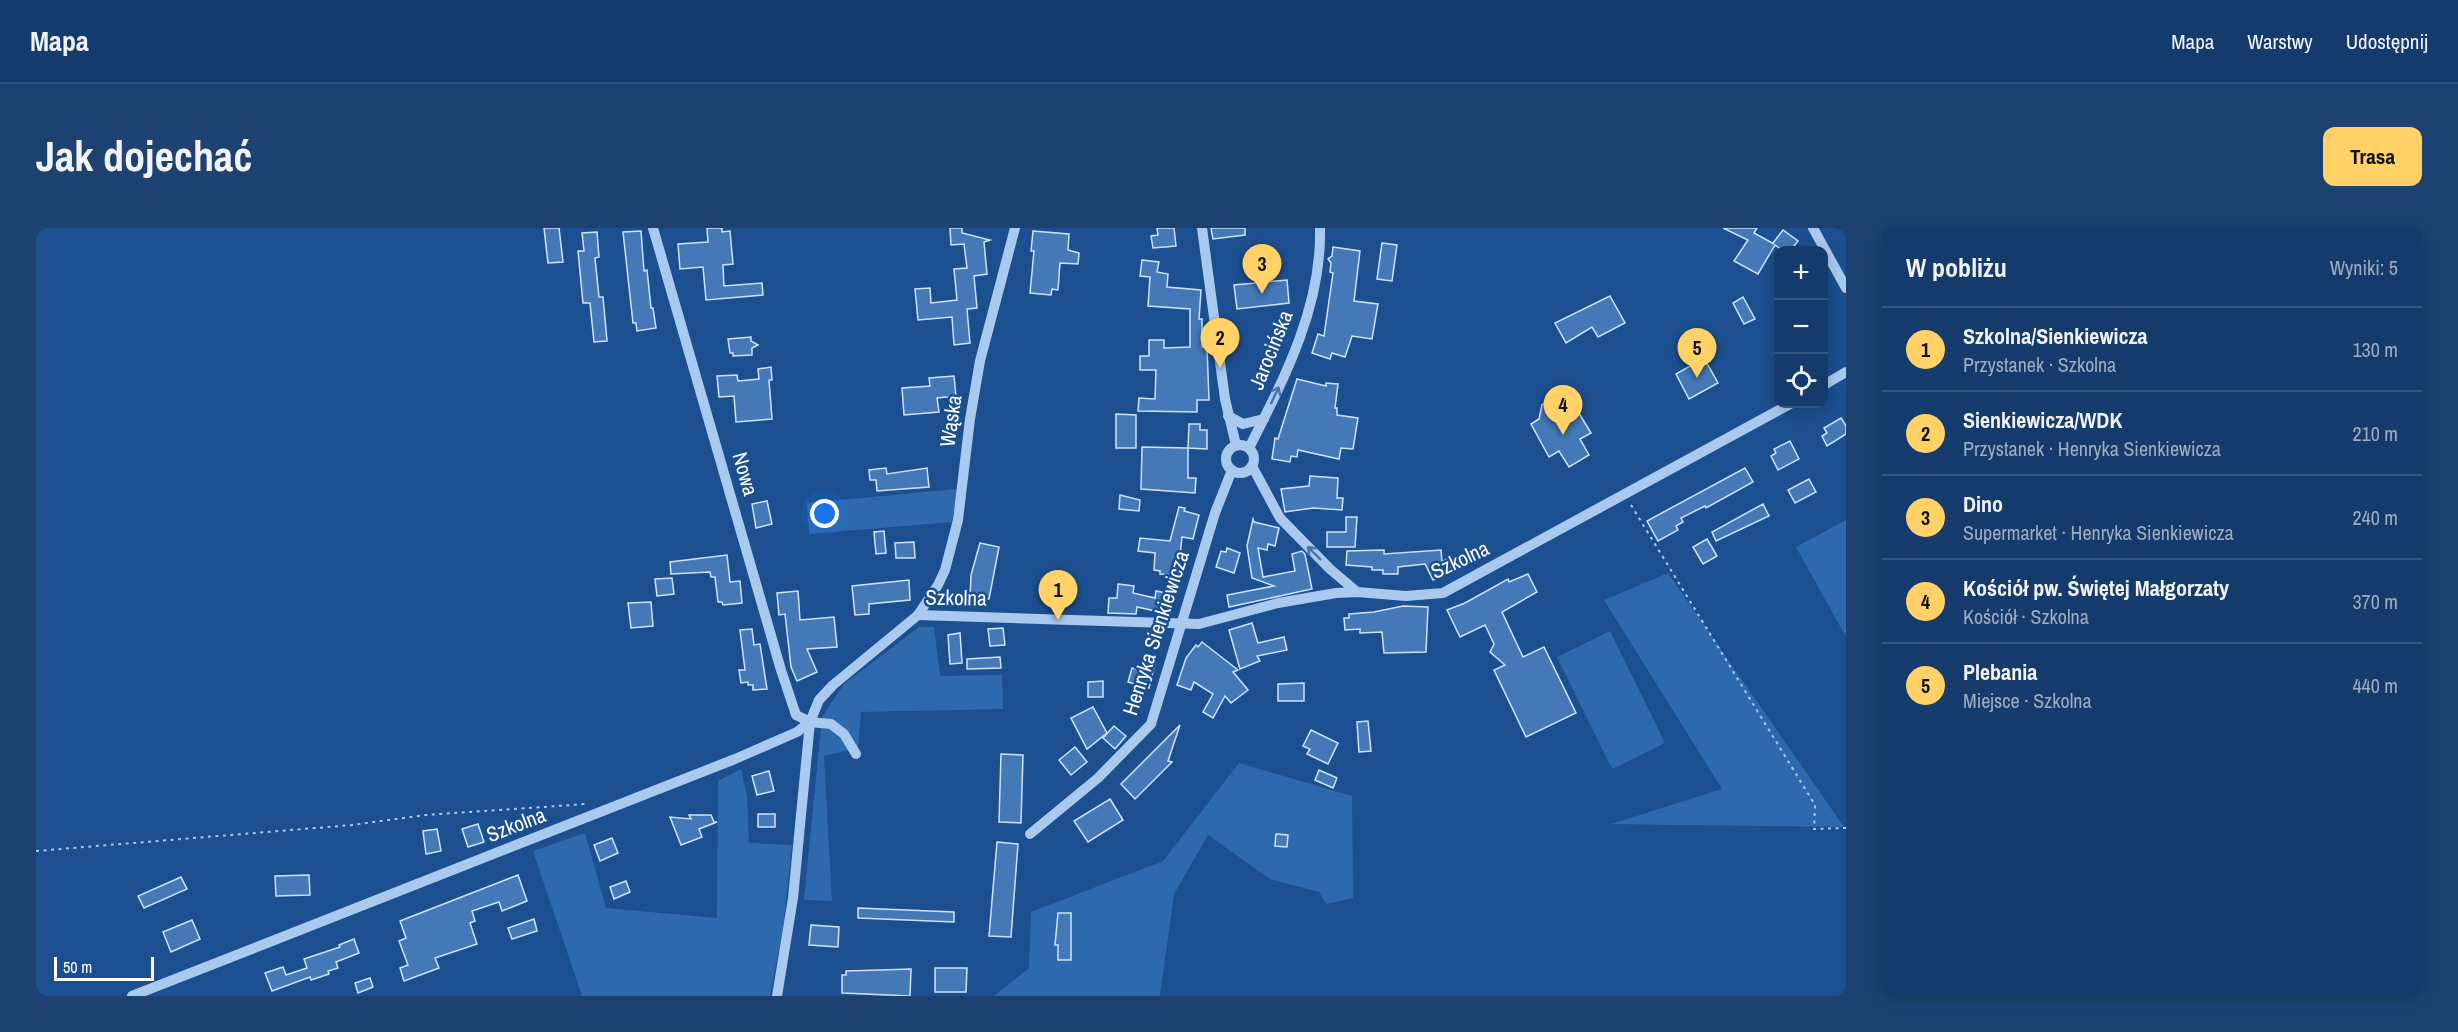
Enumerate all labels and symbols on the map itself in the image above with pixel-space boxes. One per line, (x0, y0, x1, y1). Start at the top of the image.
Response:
pin: 3 (1242, 244, 1282, 294)
street label: Jarocińska (1241, 305, 1300, 394)
pin: 2 (1200, 318, 1240, 368)
pin: 5 (1678, 328, 1716, 378)
one-way arrow (1269, 386, 1281, 404)
pin: 4 (1544, 386, 1582, 435)
street label: Wąska (933, 393, 969, 449)
street label: Nowa (725, 449, 766, 499)
your location (810, 499, 839, 528)
street label: Szkolna (1426, 533, 1494, 586)
one-way arrow (1306, 545, 1321, 560)
street label: Henryka Sienkiewicza (1115, 547, 1196, 719)
pin: 1 (1038, 570, 1078, 620)
street label: Szkolna (925, 582, 987, 613)
street label: Szkolna (482, 800, 550, 849)
scale bar (54, 954, 154, 982)

